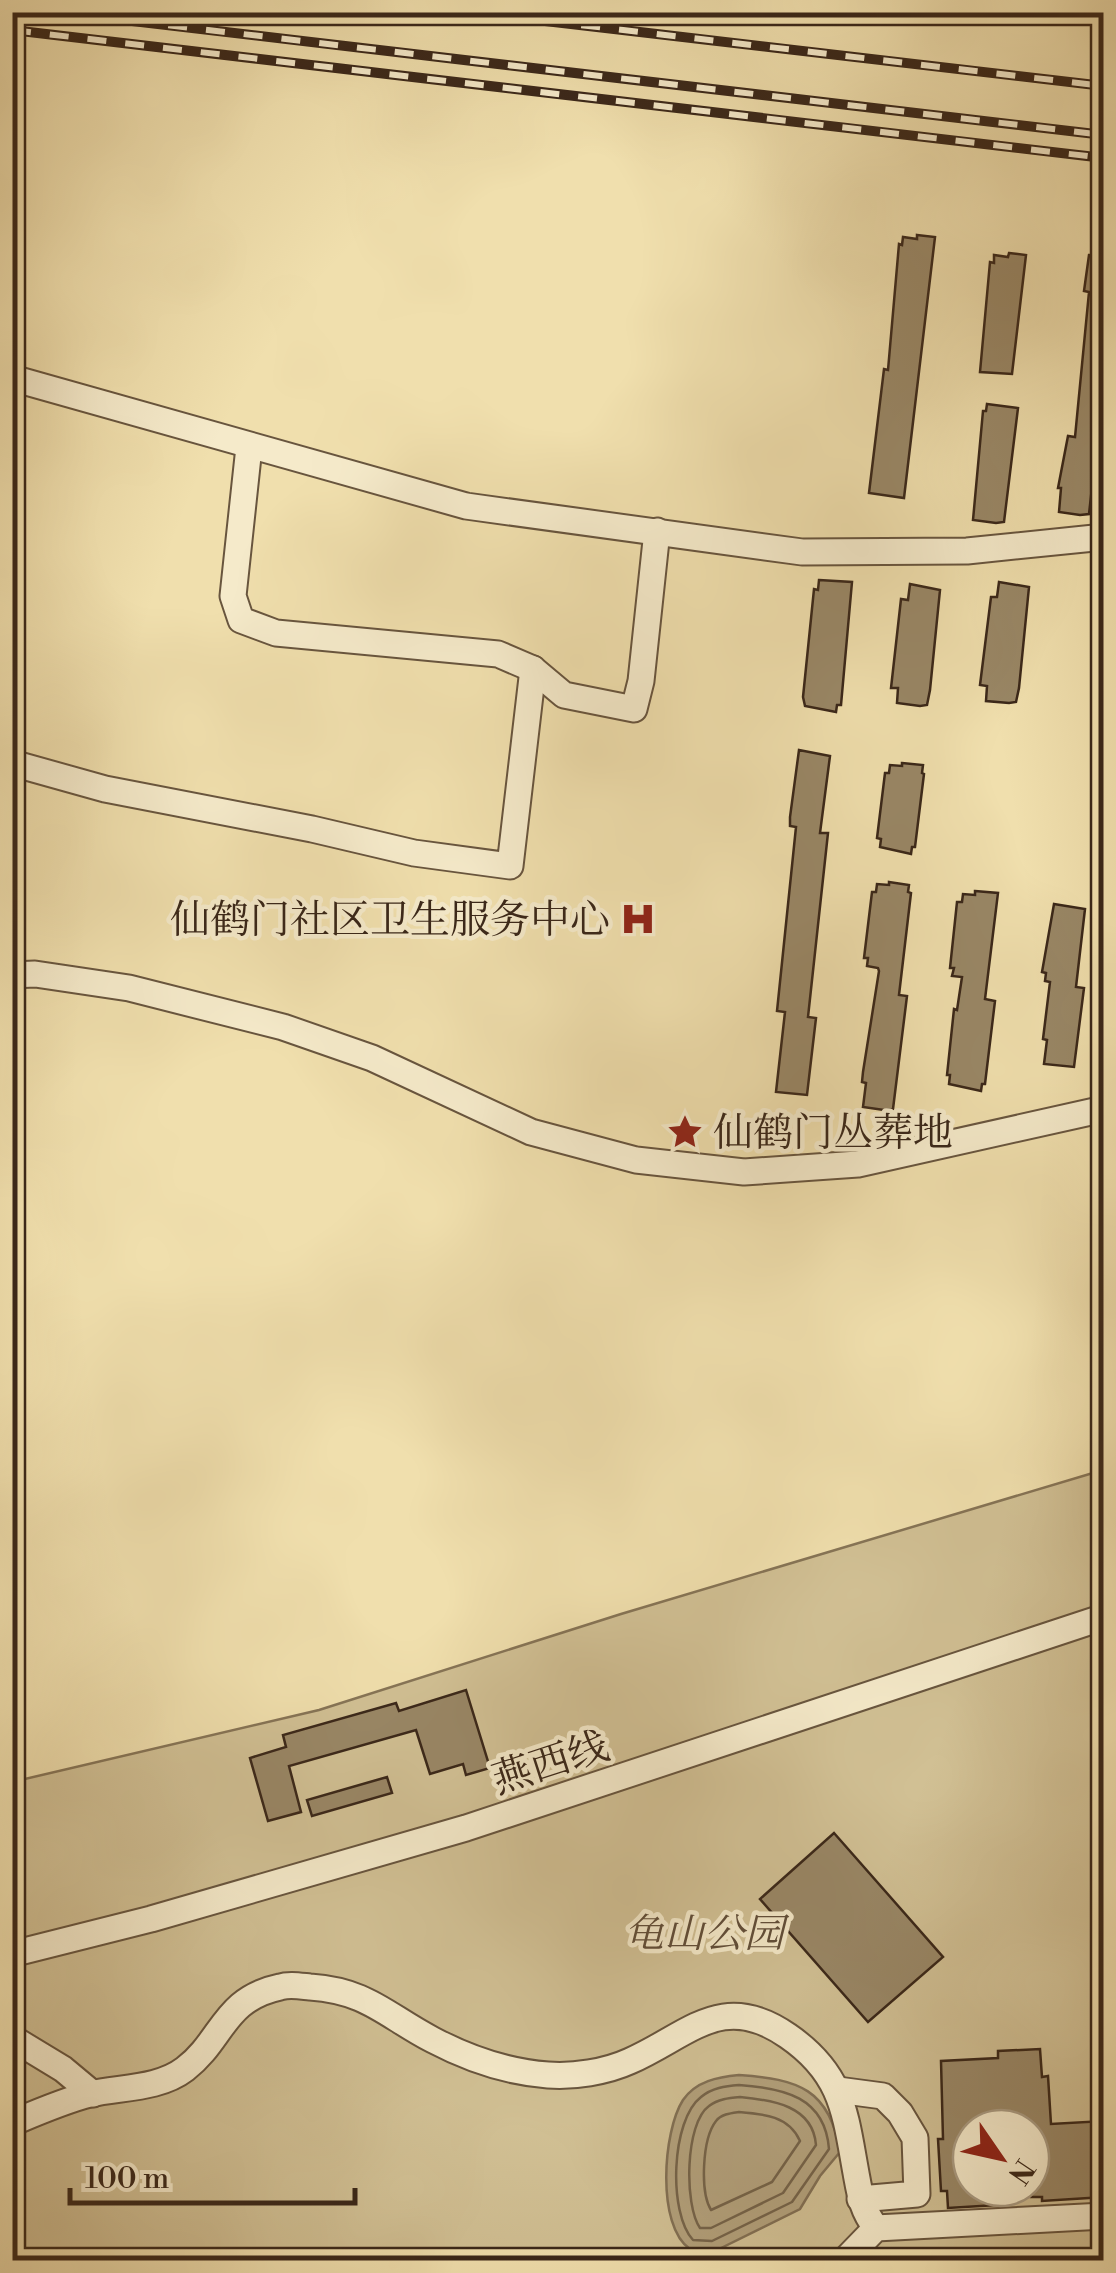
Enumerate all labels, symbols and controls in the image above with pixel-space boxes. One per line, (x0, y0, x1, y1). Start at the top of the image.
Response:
place label: 仙鹤门社区卫生服务中心 (170, 896, 610, 946)
hospital icon: 仙鹤门社区卫生服务中心 (619, 900, 657, 938)
place label: 仙鹤门丛葬地 (713, 1109, 953, 1159)
place icon: 仙鹤门丛葬地 (666, 1113, 704, 1151)
street label: 燕西线 (486, 1722, 615, 1806)
park label: 龟山公园 (624, 1910, 790, 1960)
north arrow (951, 2108, 1051, 2208)
scale bar (70, 2143, 355, 2205)
text: N (1000, 2152, 1041, 2190)
text: 100 m (85, 2160, 169, 2198)

